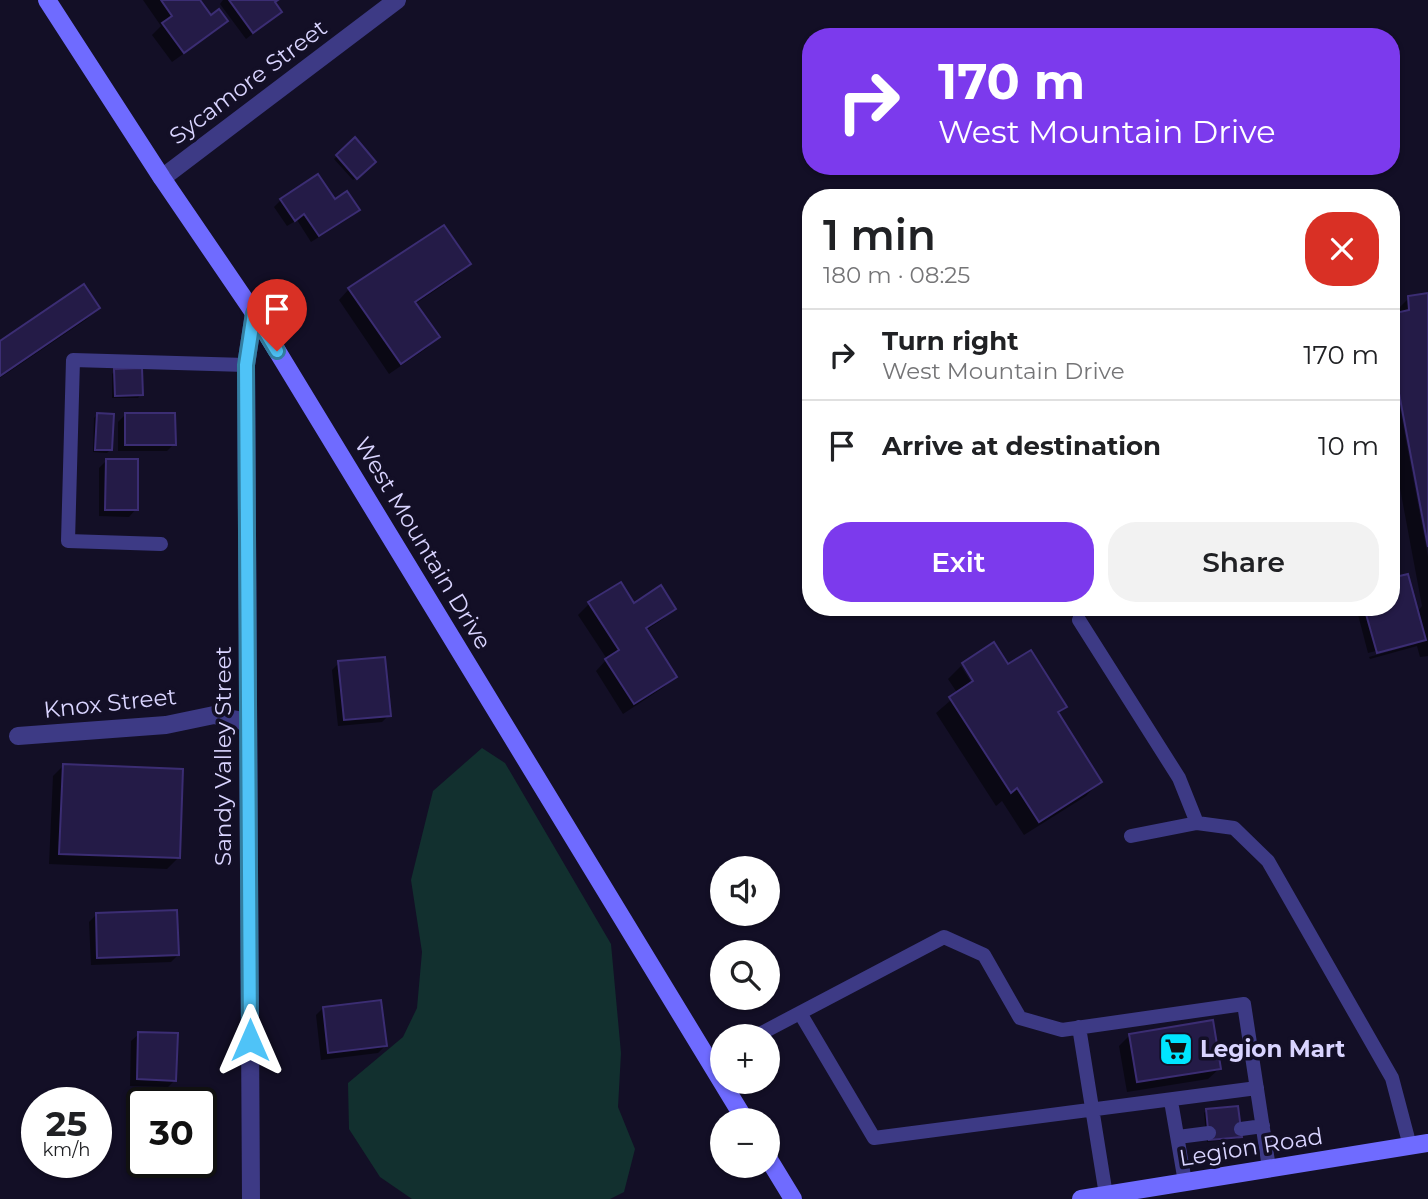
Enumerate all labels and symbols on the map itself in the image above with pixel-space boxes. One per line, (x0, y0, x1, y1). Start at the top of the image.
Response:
street label: Sycamore Street (164, 14, 332, 150)
pin (247, 279, 307, 351)
street label: West Mountain Drive (349, 432, 497, 654)
street label: Sandy Valley Street (209, 646, 237, 866)
street label: Knox Street (42, 682, 178, 724)
position arrow (213, 1003, 287, 1077)
supermarket icon: Legion Mart (1157, 1030, 1195, 1068)
place label: Legion Mart (1200, 1035, 1345, 1063)
speed limit sign: 30 (126, 1087, 217, 1178)
street label: Legion Road (1177, 1122, 1325, 1172)

